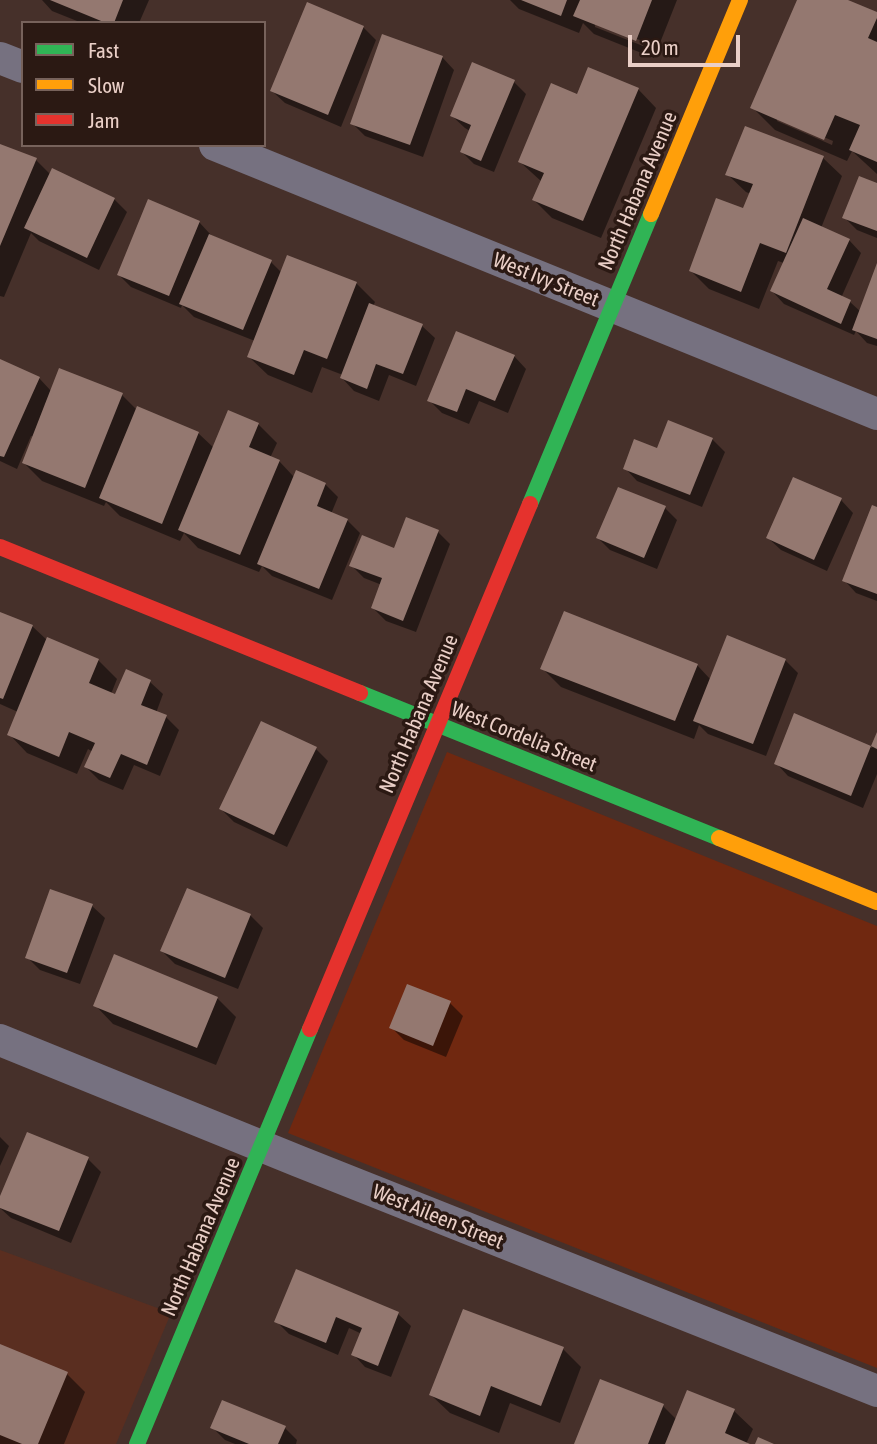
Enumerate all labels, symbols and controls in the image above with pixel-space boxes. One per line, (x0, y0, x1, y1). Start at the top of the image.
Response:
legend (21, 21, 266, 147)
scale bar (632, 21, 744, 65)
text: 20 m (641, 35, 679, 59)
text: Fast (88, 38, 119, 62)
text: Slow (88, 73, 124, 97)
text: Jam (88, 108, 120, 132)
street label: North Habana Avenue (593, 108, 683, 274)
street label: West Ivy Street (489, 247, 603, 313)
street label: North Habana Avenue (374, 631, 464, 797)
street label: West Cordelia Street (448, 696, 600, 778)
street label: North Habana Avenue (156, 1154, 246, 1320)
street label: West Aileen Street (369, 1179, 507, 1255)

